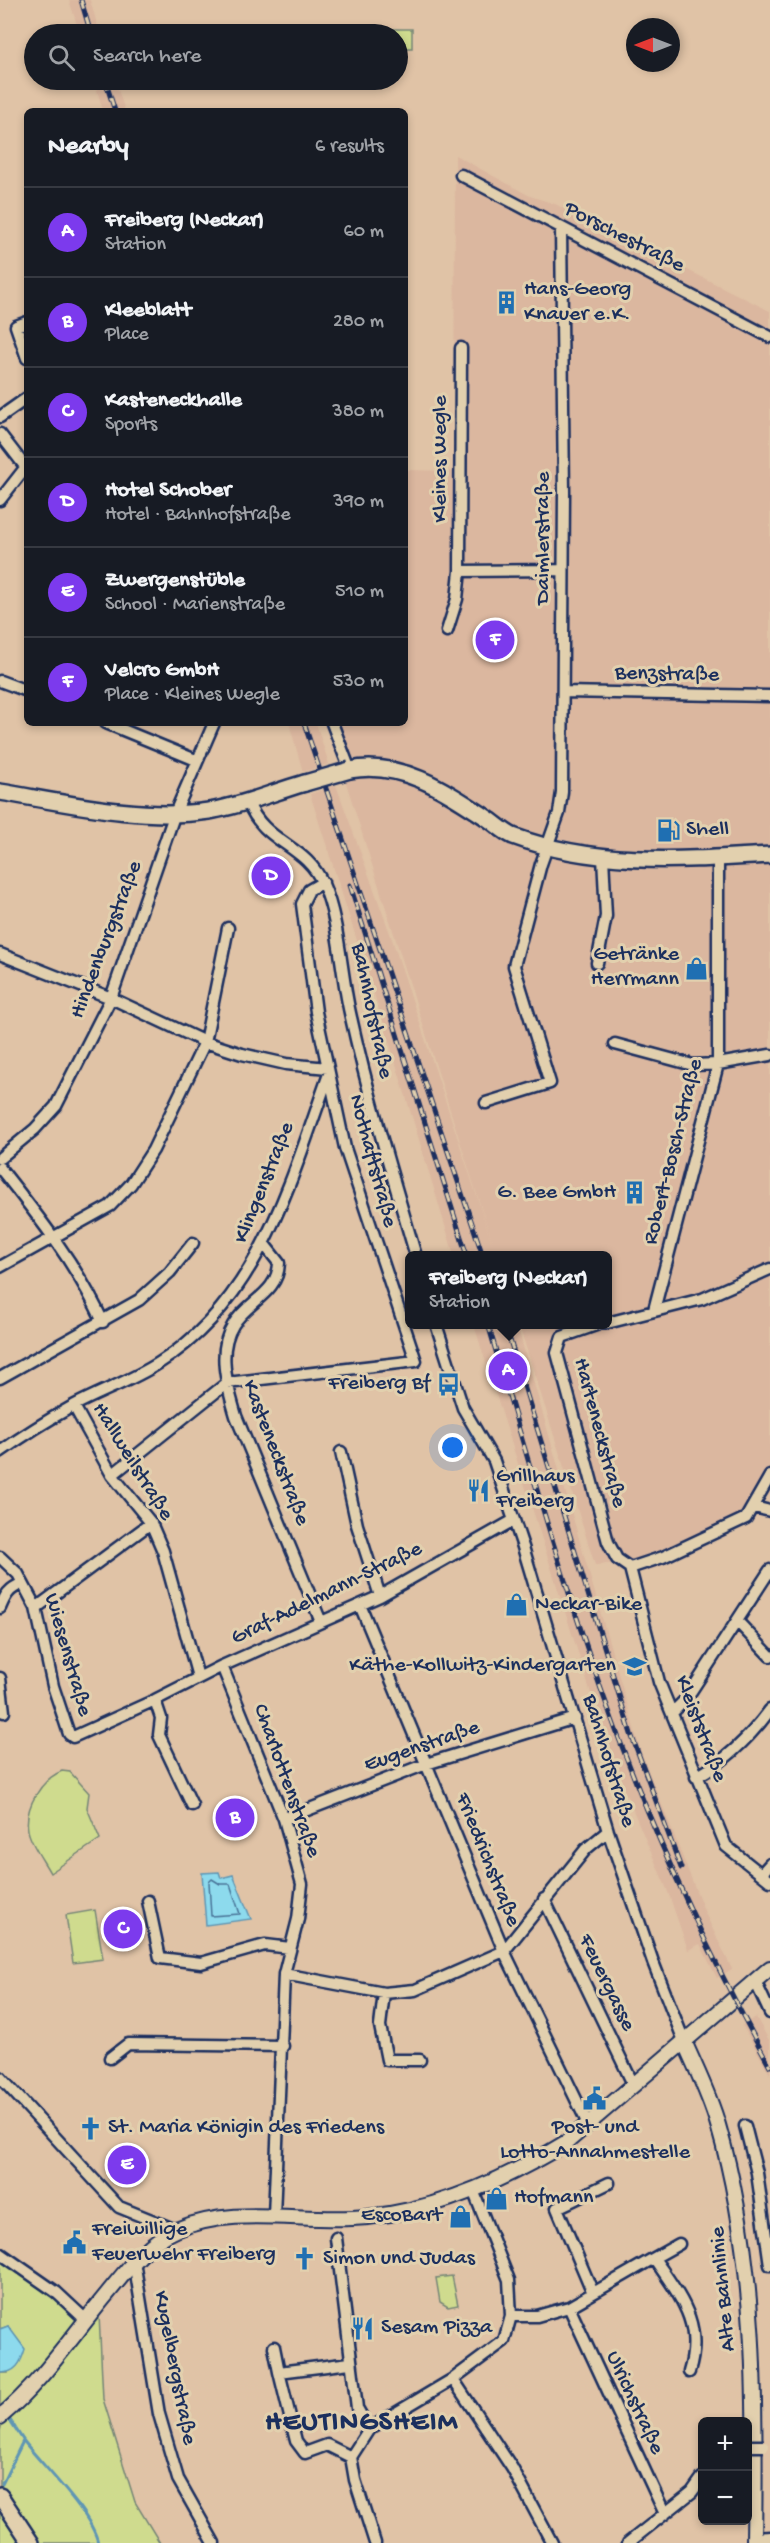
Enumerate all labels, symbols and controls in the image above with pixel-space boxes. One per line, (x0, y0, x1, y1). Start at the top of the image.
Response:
north arrow (626, 18, 680, 72)
search box (24, 24, 408, 90)
icon: search (45, 41, 78, 74)
text: Search here (93, 44, 201, 70)
text: Nearby (48, 132, 129, 163)
text: 6 results (315, 136, 384, 159)
street label: Porschestraße (558, 196, 689, 280)
text: Freiberg (Neckar) (105, 208, 264, 234)
text: A (62, 221, 73, 244)
text: 60 m (344, 221, 384, 244)
text: Station (105, 234, 166, 257)
place label: Hans-Georg Knauer e.K. (524, 277, 631, 328)
building icon: Hans-Georg Knauer e.K. (493, 290, 519, 316)
text: Kleeblatt (105, 298, 191, 324)
text: B (62, 311, 73, 334)
text: 280 m (333, 311, 384, 334)
text: Place (105, 324, 149, 347)
text: Kasteneckhalle (105, 388, 242, 414)
street label: Kleines Wegle (428, 395, 454, 522)
text: C (62, 401, 73, 424)
text: 380 m (332, 401, 384, 424)
text: Sports (105, 414, 157, 437)
street label: Daimlerstraße (531, 471, 557, 606)
text: Hotel Schober (105, 478, 231, 504)
text: D (61, 491, 74, 514)
text: 390 m (333, 491, 384, 514)
text: Hotel · Bahnhofstraße (105, 504, 290, 527)
text: Zwergenstüble (105, 568, 245, 594)
text: E (61, 581, 74, 604)
text: 510 m (335, 581, 384, 604)
text: School · Marienstraße (105, 594, 285, 617)
pin: F (476, 618, 514, 662)
text: Velcro GmbH (105, 658, 219, 684)
street label: Benzstraße (613, 661, 720, 689)
text: F (62, 671, 73, 694)
text: 530 m (333, 671, 384, 694)
text: Place · Kleines Wegle (105, 684, 280, 707)
fuel station icon: Shell (655, 817, 681, 843)
place label: Shell (686, 817, 729, 843)
pin: D (252, 854, 290, 898)
street label: Hindenburgstraße (65, 857, 149, 1022)
street label: Bahnhofstraße (344, 940, 398, 1082)
place label: Getränke Herrmann (591, 942, 680, 993)
shop icon: Getränke Herrmann (684, 955, 710, 981)
street label: Robert-Bosch-Straße (638, 1056, 710, 1248)
street label: Nothaftstraße (342, 1092, 402, 1231)
street label: Klingenstraße (229, 1118, 301, 1247)
place label: G. Bee GmbH (497, 1180, 616, 1206)
building icon: G. Bee GmbH (621, 1180, 647, 1206)
popup (405, 1251, 612, 1329)
text: Freiberg (Neckar) (429, 1266, 588, 1292)
text: Station (429, 1292, 490, 1315)
pin: A (488, 1348, 528, 1394)
street label: Harteneckstraße (567, 1355, 632, 1511)
place label: Freiberg Bf (327, 1371, 432, 1397)
bus stop icon: Freiberg Bf (435, 1371, 461, 1397)
street label: Kasteneckstraße (235, 1377, 315, 1530)
street label: Hallweilstraße (85, 1398, 179, 1526)
your location (438, 1433, 467, 1462)
place label: Grillhaus Freiberg (495, 1464, 575, 1515)
restaurant icon: Grillhaus Freiberg (465, 1477, 491, 1503)
street label: Graf-Adelmann-Straße (227, 1536, 427, 1652)
street label: Wiesenstraße (37, 1591, 97, 1720)
shop icon: Neckar-Bike (504, 1592, 530, 1618)
place label: Neckar-Bike (535, 1592, 643, 1618)
place label: Käthe-Kollwitz-Kindergarten (349, 1653, 617, 1679)
school or university icon: Käthe-Kollwitz-Kindergarten (621, 1653, 647, 1679)
street label: Kleiststraße (668, 1672, 732, 1787)
street label: Bahnhofstraße (575, 1690, 641, 1831)
street label: Charlottenstraße (246, 1701, 326, 1862)
street label: Eugenstraße (361, 1715, 484, 1779)
street label: Friedrichstraße (448, 1788, 526, 1931)
pin: B (216, 1796, 254, 1840)
pin: C (104, 1906, 142, 1952)
street label: Feuergasse (571, 1929, 641, 2036)
public building icon: Post- und Lotto-Annahmestelle (582, 2086, 608, 2112)
church icon: St. Maria Königin des Friedens (77, 2115, 103, 2141)
place label: St. Maria Königin des Friedens (108, 2115, 385, 2141)
place label: Post- und Lotto-Annahmestelle (500, 2115, 691, 2166)
pin: E (108, 2142, 146, 2188)
shop icon: Hofmann (483, 2185, 509, 2211)
place label: Hofmann (514, 2185, 594, 2211)
place label: EscoBart (361, 2203, 444, 2229)
shop icon: EscoBart (447, 2203, 473, 2229)
place label: Freiwillige Feuerwehr Freiberg (91, 2217, 276, 2268)
street label: Alte Bahnlinie (706, 2225, 742, 2353)
public building icon: Freiwillige Feuerwehr Freiberg (61, 2230, 87, 2256)
church icon: Simon und Judas (292, 2246, 318, 2272)
place label: Simon und Judas (323, 2246, 476, 2272)
street label: Kugelbergstraße (146, 2289, 202, 2448)
restaurant icon: Sesam Pizza (350, 2315, 376, 2341)
place label: Sesam Pizza (381, 2315, 493, 2341)
street label: Ulrichstraße (599, 2347, 670, 2459)
district label: HEUTINGSHEIM (265, 2407, 459, 2440)
map controls (698, 2417, 752, 2525)
button: + (698, 2417, 752, 2471)
button: − (698, 2471, 752, 2525)

